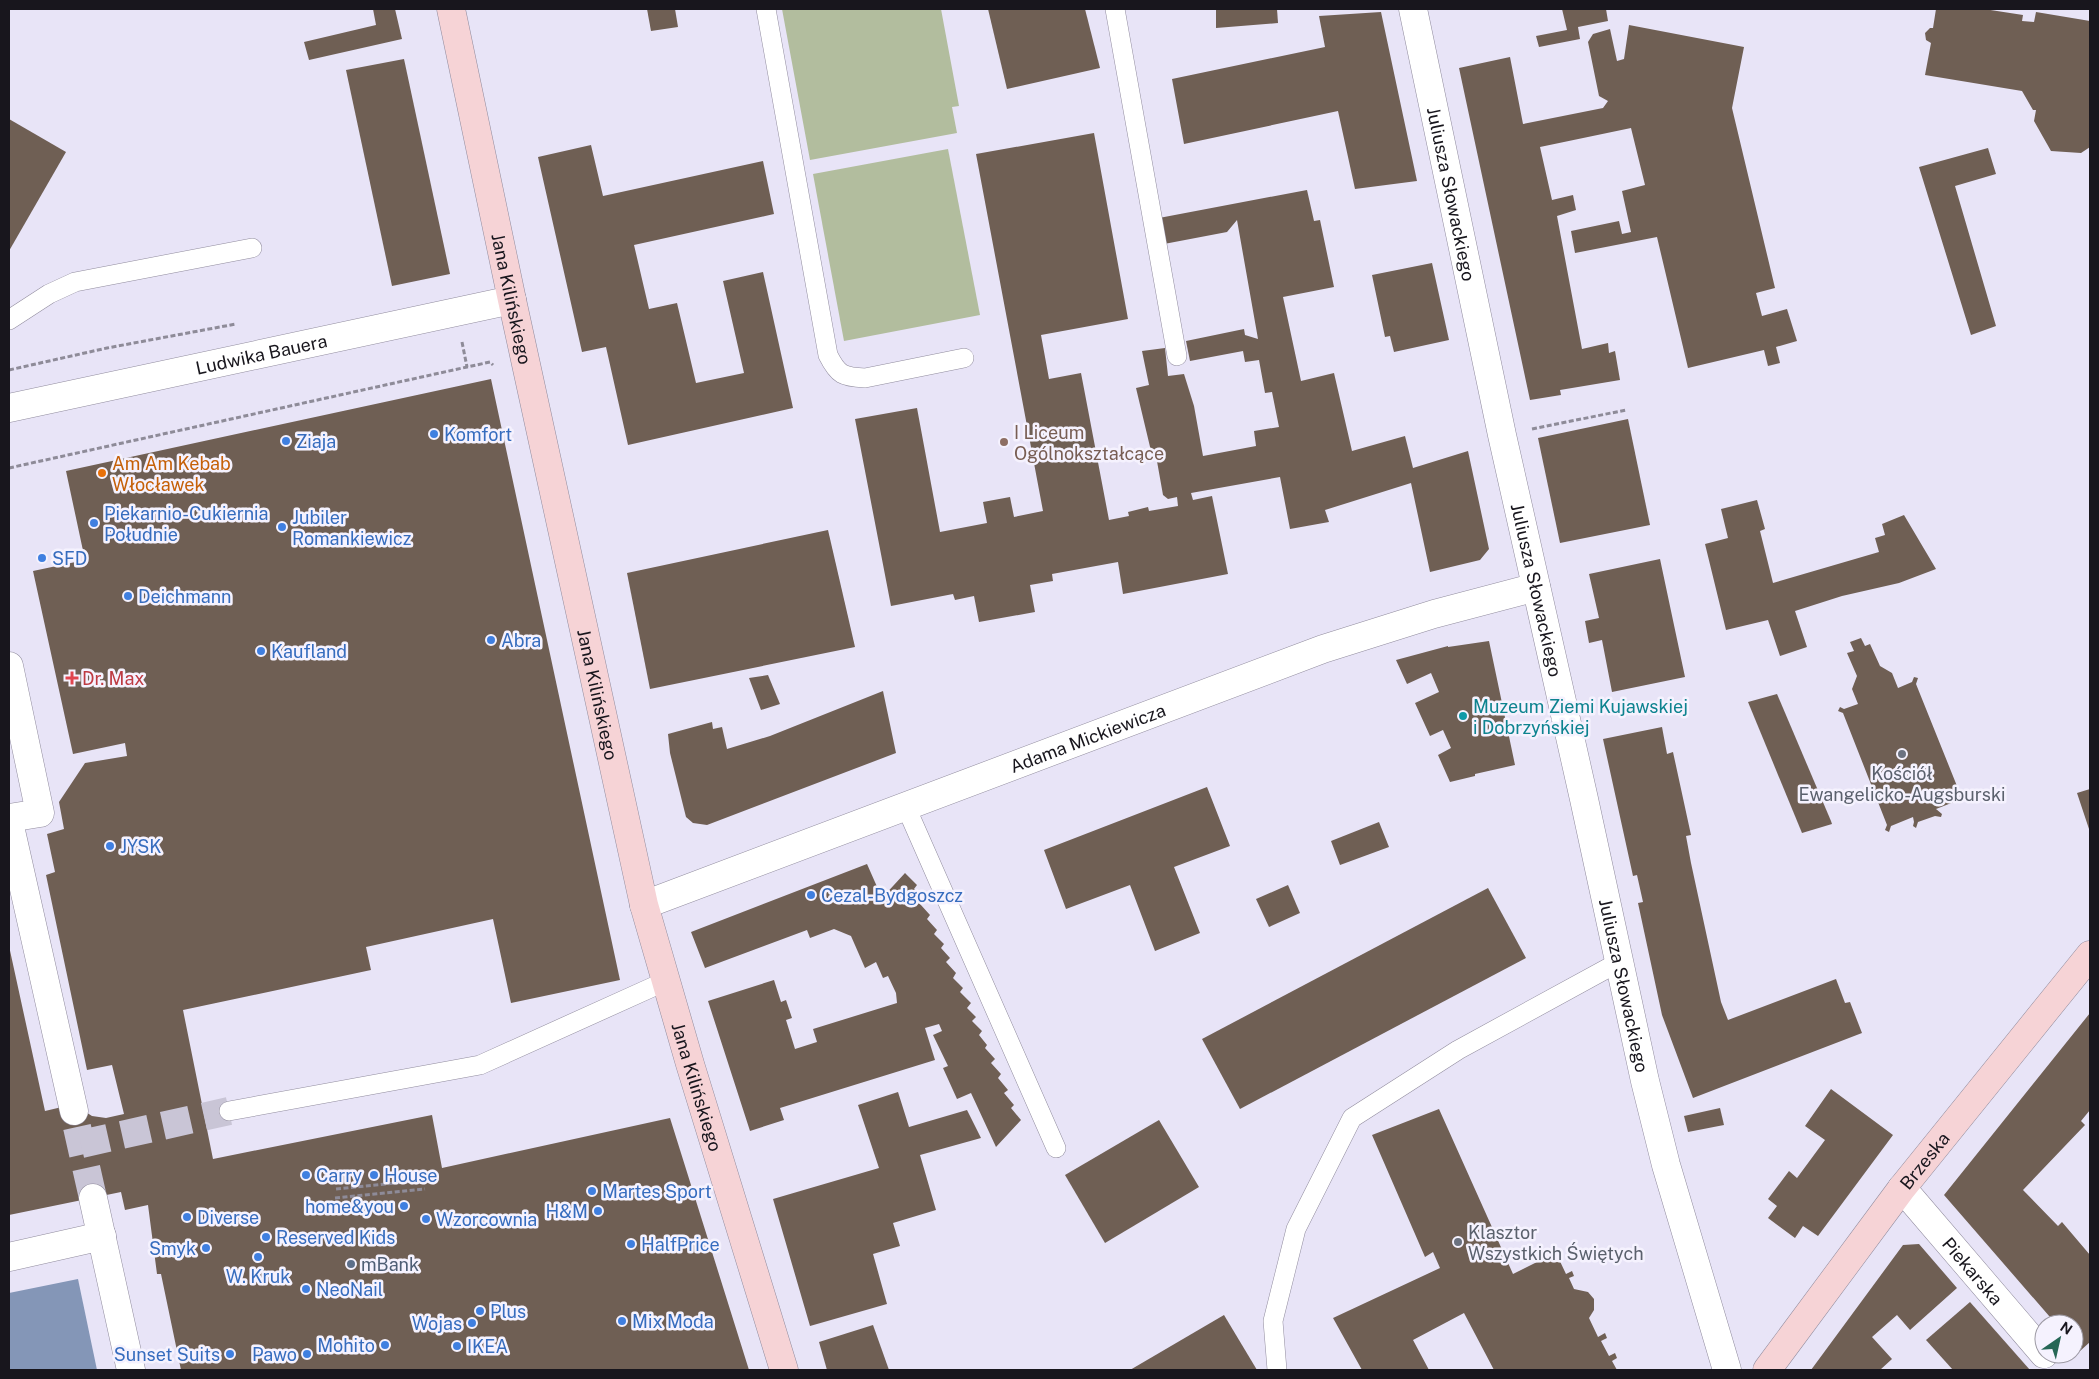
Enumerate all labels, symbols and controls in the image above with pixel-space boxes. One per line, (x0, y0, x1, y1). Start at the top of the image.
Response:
street label: Juliusza Słowackiego (1423, 105, 1480, 283)
street label: Jana Kilińskiego (488, 231, 536, 366)
street label: Ludwika Bauera (194, 330, 329, 378)
place label: I Liceum Ogólnokształcące (1014, 422, 1164, 464)
place label: Komfort (444, 424, 512, 445)
marker: Komfort (428, 428, 440, 440)
place label: Ziaja (296, 431, 336, 452)
marker: Ziaja (280, 435, 292, 447)
marker: I Liceum Ogólnokształcące (998, 436, 1010, 448)
place label: Am Am Kebab Włocławek (112, 453, 231, 495)
marker: Am Am Kebab Włocławek (96, 467, 108, 479)
street label: Juliusza Słowackiego (1507, 501, 1567, 679)
place label: Piekarnio-Cukiernia Południe (104, 503, 269, 545)
place label: Jubiler Romankiewicz (292, 507, 411, 549)
marker: Piekarnio-Cukiernia Południe (88, 517, 100, 529)
marker: Jubiler Romankiewicz (276, 521, 288, 533)
place label: SFD (52, 548, 87, 569)
marker: SFD (36, 552, 48, 564)
place label: Deichmann (138, 586, 231, 607)
marker: Deichmann (122, 590, 134, 602)
street label: Jana Kilińskiego (574, 627, 623, 762)
place label: Abra (501, 630, 541, 651)
marker: Abra (485, 634, 497, 646)
place label: Kaufland (271, 641, 347, 662)
marker: Kaufland (255, 645, 267, 657)
place label: Dr. Max (82, 668, 144, 689)
marker: Dr. Max (66, 672, 78, 684)
place label: Muzeum Ziemi Kujawskiej i Dobrzyńskiej (1473, 696, 1688, 738)
street label: Adama Mickiewicza (1007, 699, 1168, 777)
marker: Muzeum Ziemi Kujawskiej i Dobrzyńskiej (1457, 710, 1469, 722)
marker: Kościół Ewangelicko-Augsburski (1896, 748, 1908, 760)
place label: Kościół Ewangelicko-Augsburski (1799, 763, 2006, 805)
place label: JYSK (120, 836, 161, 857)
marker: JYSK (104, 840, 116, 852)
place label: Cezal-Bydgoszcz (821, 885, 963, 906)
marker: Cezal-Bydgoszcz (805, 889, 817, 901)
street label: Juliusza Słowackiego (1595, 896, 1653, 1074)
street label: Jana Kilińskiego (668, 1020, 727, 1154)
street label: Brzeska (1895, 1128, 1953, 1193)
place label: Carry (316, 1165, 363, 1186)
place label: House (384, 1165, 438, 1186)
marker: Carry (300, 1169, 312, 1181)
marker: House (368, 1169, 380, 1181)
place label: Martes Sport (602, 1181, 712, 1202)
marker: Martes Sport (586, 1185, 598, 1197)
place label: home&you (305, 1196, 394, 1217)
marker: home&you (398, 1200, 410, 1212)
place label: H&M (546, 1201, 588, 1222)
marker: H&M (592, 1205, 604, 1217)
place label: Diverse (197, 1207, 259, 1228)
place label: Wzorcownia (436, 1209, 537, 1230)
marker: Diverse (181, 1211, 193, 1223)
marker: Wzorcownia (420, 1213, 432, 1225)
place label: Klasztor Wszystkich Świętych (1468, 1222, 1644, 1264)
place label: Reserved Kids (276, 1227, 395, 1248)
marker: Reserved Kids (260, 1231, 272, 1243)
street label: Piekarska (1938, 1233, 2007, 1309)
place label: HalfPrice (641, 1234, 720, 1255)
marker: Klasztor Wszystkich Świętych (1452, 1236, 1464, 1248)
place label: Smyk (149, 1238, 196, 1259)
marker: HalfPrice (625, 1238, 637, 1250)
marker: Smyk (200, 1242, 212, 1254)
marker: W. Kruk (252, 1251, 264, 1263)
place label: mBank (361, 1254, 419, 1275)
marker: mBank (345, 1258, 357, 1270)
place label: W. Kruk (226, 1266, 290, 1287)
place label: NeoNail (316, 1279, 383, 1300)
marker: NeoNail (300, 1283, 312, 1295)
place label: Plus (490, 1301, 526, 1322)
marker: Plus (474, 1305, 486, 1317)
place label: Mix Moda (632, 1311, 714, 1332)
place label: Wojas (412, 1313, 462, 1334)
north arrow (2034, 1314, 2084, 1364)
marker: Mix Moda (616, 1315, 628, 1327)
marker: Wojas (466, 1317, 478, 1329)
text: N (2057, 1319, 2075, 1338)
place label: Mohito (317, 1335, 375, 1356)
place label: IKEA (467, 1336, 508, 1357)
marker: Mohito (379, 1339, 391, 1351)
marker: IKEA (451, 1340, 463, 1352)
place label: Sunset Suits (114, 1344, 220, 1365)
place label: Pawo (252, 1344, 297, 1365)
marker: Sunset Suits (224, 1348, 236, 1360)
marker: Pawo (301, 1348, 313, 1360)

